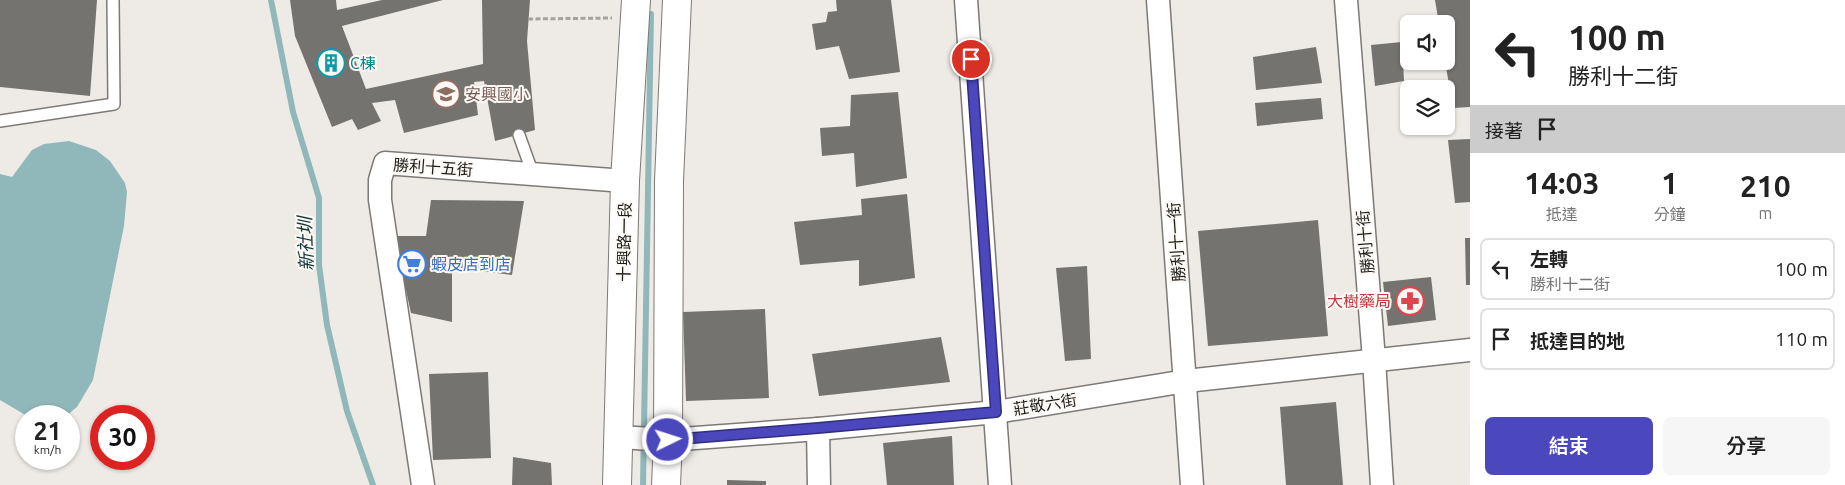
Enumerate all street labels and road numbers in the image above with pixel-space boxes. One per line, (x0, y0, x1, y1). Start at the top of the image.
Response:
street label: 勝利十五街 (392, 155, 474, 179)
street label: 勝利十一街 (1164, 201, 1188, 283)
street label: 十興路一段 (614, 202, 634, 282)
street label: 勝利十街 (1353, 209, 1377, 275)
street label: 莊敬六街 (1012, 390, 1078, 418)

